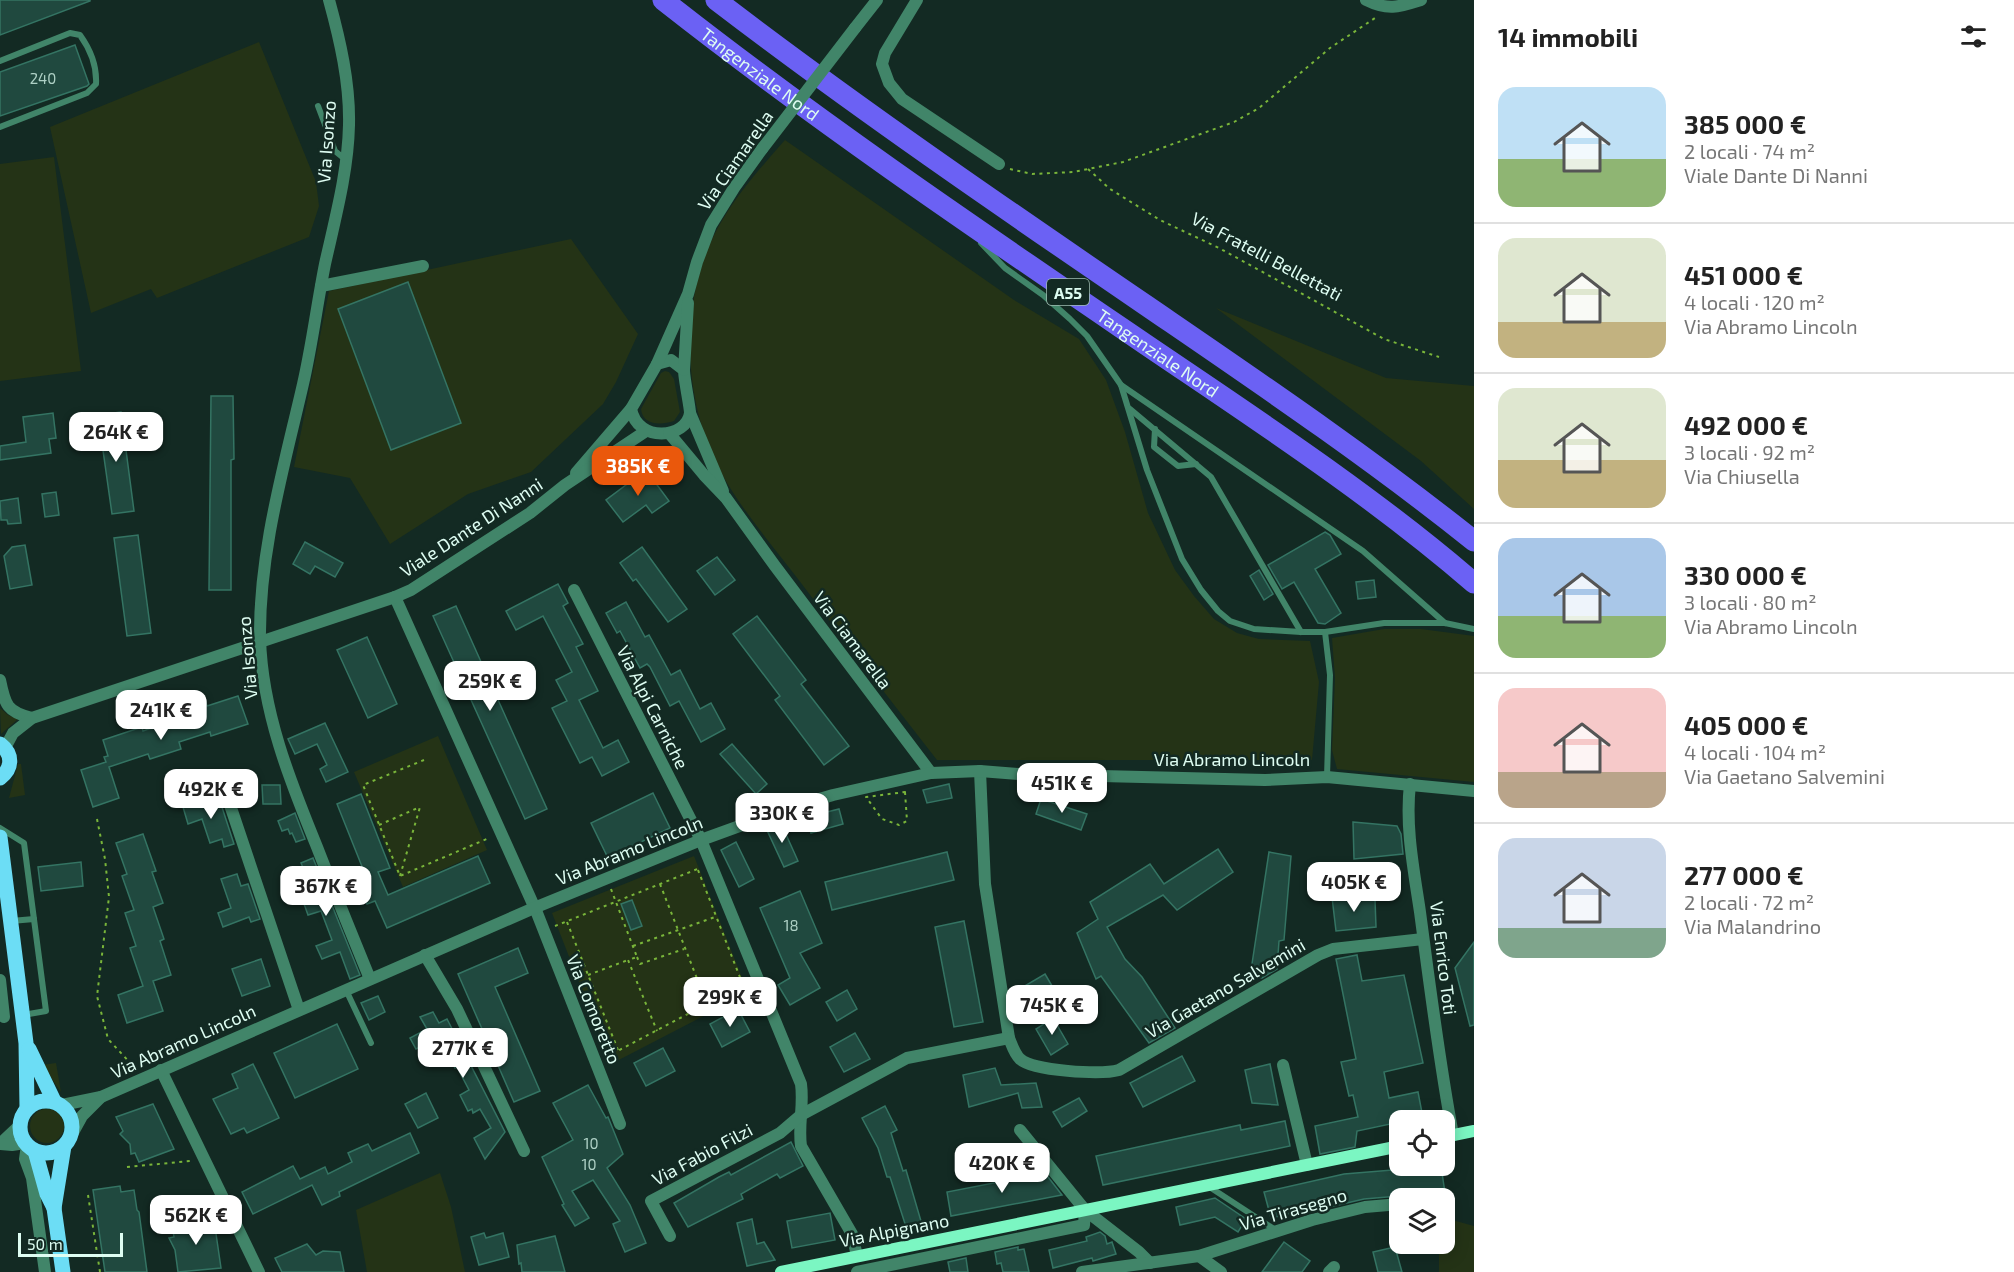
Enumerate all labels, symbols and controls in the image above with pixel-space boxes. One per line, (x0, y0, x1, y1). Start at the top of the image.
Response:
icon: filters (1957, 20, 1990, 53)
text: 14 immobili (1498, 21, 1638, 52)
street label: Tangenziale Nord (697, 23, 824, 125)
house number: 240 (30, 69, 56, 87)
street label: Via Isonzo (312, 100, 340, 184)
street label: Via Ciamarella (692, 106, 778, 214)
text: 385 000 € (1684, 108, 1806, 139)
icon: home (1546, 111, 1618, 183)
text: 2 locali · 74 m² (1684, 139, 1815, 163)
text: Viale Dante Di Nanni (1684, 163, 1868, 187)
street label: Via Fratelli Bellettati (1188, 207, 1346, 305)
text: 451 000 € (1684, 259, 1803, 290)
icon: home (1546, 262, 1618, 334)
road number: A55 (1047, 279, 1089, 305)
text: 4 locali · 120 m² (1684, 290, 1825, 314)
street label: Tangenziale Nord (1093, 304, 1223, 402)
text: Via Abramo Lincoln (1684, 314, 1858, 338)
text: 492 000 € (1684, 409, 1808, 440)
pin: 264K € (67, 412, 165, 463)
icon: home (1546, 412, 1618, 484)
text: 264K € (83, 419, 149, 443)
text: 3 locali · 92 m² (1684, 440, 1815, 464)
pin: 385K € (589, 446, 687, 497)
text: 385K € (606, 453, 670, 477)
text: Via Chiusella (1684, 464, 1800, 488)
street label: Viale Dante Di Nanni (396, 473, 546, 581)
text: 330 000 € (1684, 559, 1807, 590)
icon: home (1546, 562, 1618, 634)
street label: Via Ciamarella (809, 587, 897, 693)
text: 3 locali · 80 m² (1684, 590, 1817, 614)
text: Via Abramo Lincoln (1684, 614, 1858, 638)
street label: Via Isonzo (232, 616, 262, 700)
street label: Via Alpi Carniche (612, 642, 694, 772)
pin: 259K € (441, 661, 539, 712)
text: 259K € (458, 668, 522, 692)
pin: 241K € (112, 690, 210, 741)
text: 241K € (130, 697, 192, 721)
text: 405 000 € (1684, 709, 1808, 740)
icon: home (1546, 712, 1618, 784)
text: 4 locali · 104 m² (1684, 740, 1826, 764)
street label: Via Abramo Lincoln (1154, 748, 1310, 770)
pin: 451K € (1013, 763, 1111, 814)
text: Via Gaetano Salvemini (1684, 764, 1885, 788)
pin: 492K € (162, 769, 260, 820)
text: 451K € (1031, 770, 1093, 794)
text: 492K € (178, 776, 244, 800)
pin: 330K € (733, 793, 831, 844)
text: 330K € (750, 800, 814, 824)
street label: Via Abramo Lincoln (552, 811, 706, 889)
text: 277 000 € (1684, 859, 1804, 890)
pin: 405K € (1305, 862, 1403, 913)
icon: home (1546, 862, 1618, 934)
pin: 367K € (277, 866, 375, 917)
text: 405K € (1321, 869, 1387, 893)
text: 367K € (294, 873, 358, 897)
text: 2 locali · 72 m² (1684, 890, 1814, 914)
street label: Via Enrico Toti (1426, 900, 1462, 1016)
text: Via Malandrino (1684, 914, 1821, 938)
house number: 18 (783, 916, 799, 934)
street label: Via Gaetano Salvemini (1141, 933, 1309, 1043)
street label: Via Comoretto (562, 951, 626, 1067)
pin: 299K € (681, 977, 779, 1028)
text: 299K € (698, 984, 762, 1008)
pin: 745K € (1003, 985, 1101, 1036)
text: 745K € (1020, 992, 1084, 1016)
street label: Via Abramo Lincoln (107, 999, 259, 1083)
pin: 277K € (414, 1028, 512, 1079)
text: 277K € (432, 1035, 494, 1059)
map controls (1389, 1110, 1455, 1254)
button: locate (1389, 1110, 1455, 1176)
street label: Via Fabio Filzi (648, 1118, 756, 1190)
house number: 10 (583, 1134, 599, 1152)
pin: 420K € (953, 1143, 1051, 1194)
text: 420K € (969, 1150, 1035, 1174)
house number: 10 (581, 1155, 597, 1173)
street label: Via Tirasegno (1237, 1183, 1349, 1235)
button: layers (1389, 1188, 1455, 1254)
pin: 562K € (147, 1195, 245, 1246)
text: 562K € (164, 1202, 228, 1226)
street label: Via Alpignano (837, 1209, 951, 1251)
scale bar (18, 1230, 123, 1258)
text: 50 m (27, 1234, 63, 1253)

